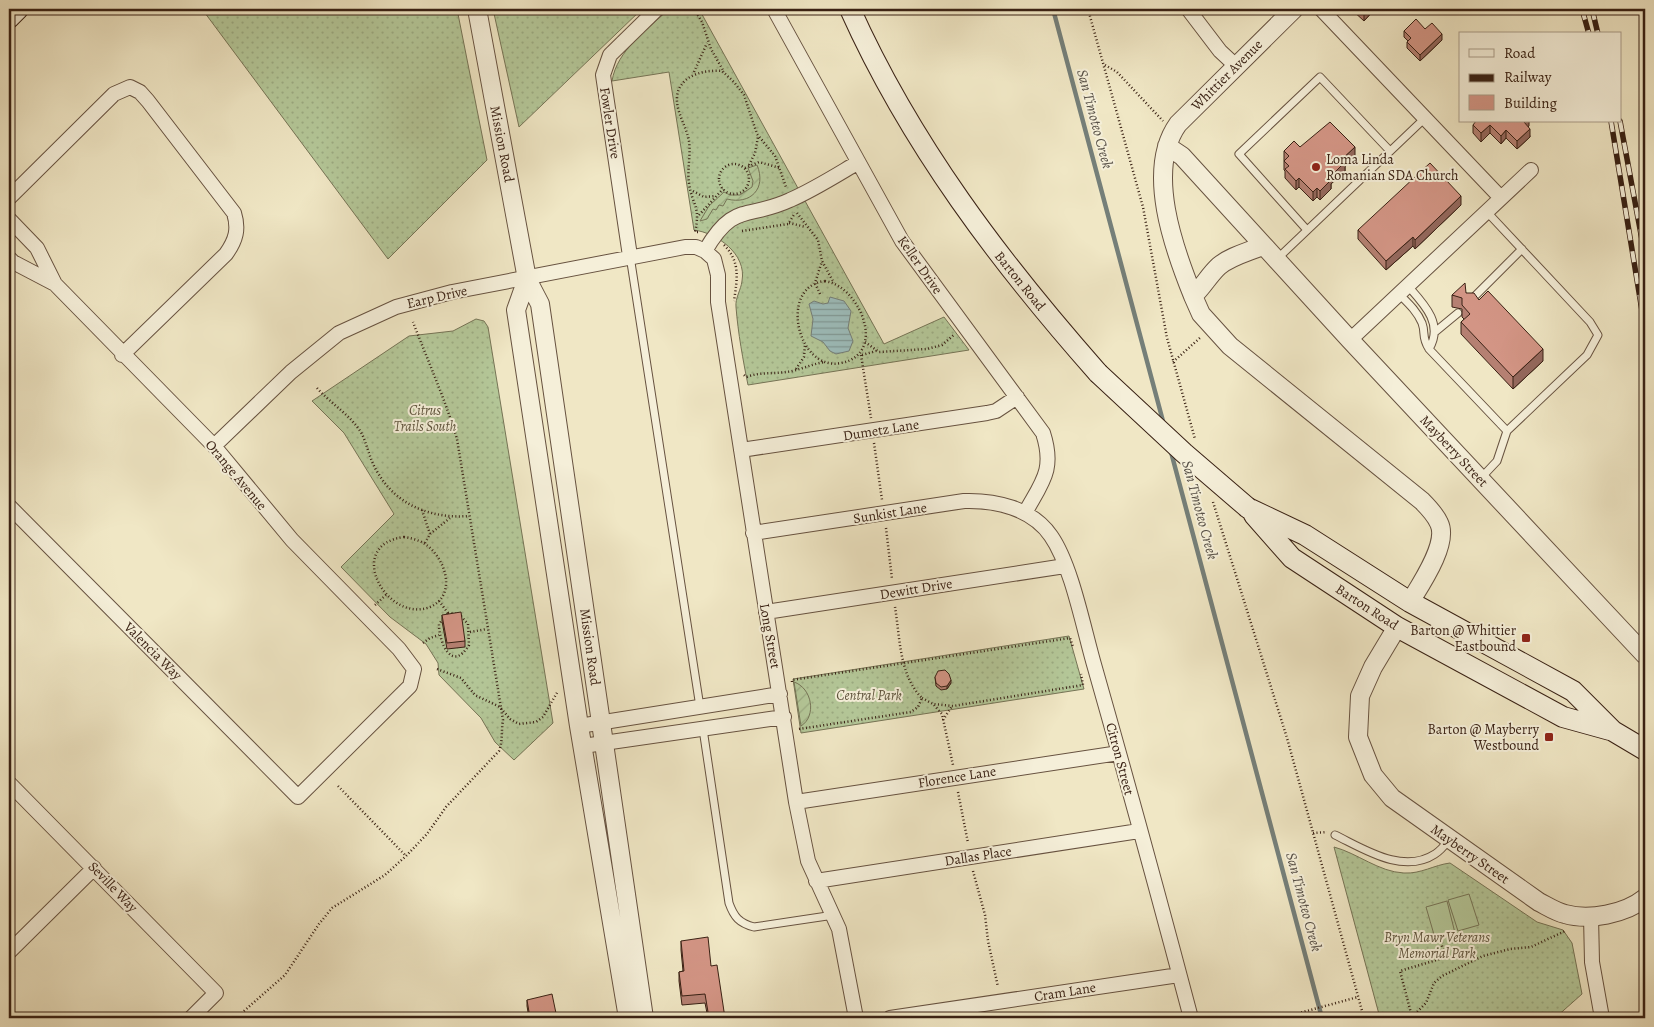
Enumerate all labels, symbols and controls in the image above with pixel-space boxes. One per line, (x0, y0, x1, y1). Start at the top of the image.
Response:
legend (1459, 32, 1622, 122)
street label: Whittier Avenue (1186, 35, 1267, 116)
text: Road (1504, 43, 1536, 63)
water label: San Timoteo Creek (1072, 67, 1118, 171)
text: Railway (1504, 67, 1552, 87)
street label: Fowler Drive (595, 86, 625, 160)
text: Building (1504, 93, 1557, 113)
street label: Mission Road (485, 104, 519, 184)
place label: Loma Linda Romanian SDA Church (1326, 150, 1459, 185)
marker: Loma Linda Romanian SDA Church (1310, 161, 1322, 173)
street label: Keller Drive (893, 232, 947, 298)
street label: Barton Road (990, 247, 1050, 315)
street label: Earp Drive (405, 281, 469, 313)
park label: Citrus Trails South (394, 401, 456, 436)
street label: Mayberry Street (1416, 411, 1493, 491)
street label: Dumetz Lane (842, 415, 920, 445)
street label: Orange Avenue (201, 436, 271, 514)
water label: San Timoteo Creek (1177, 458, 1223, 562)
street label: Sunkist Lane (852, 498, 928, 528)
street label: Dewitt Drive (878, 574, 954, 604)
street label: Barton Road (1332, 580, 1403, 635)
street label: Long Street (755, 602, 785, 670)
street label: Mission Road (575, 607, 605, 687)
street label: Valencia Way (119, 617, 187, 685)
place label: Barton @ Whittier Eastbound (1410, 621, 1517, 656)
marker: Barton @ Whittier Eastbound (1520, 632, 1532, 644)
park label: Central Park (836, 686, 902, 705)
place label: Barton @ Mayberry Westbound (1428, 720, 1540, 755)
street label: Citron Street (1101, 721, 1139, 798)
marker: Barton @ Mayberry Westbound (1543, 731, 1555, 743)
street label: Florence Lane (916, 761, 998, 793)
street label: Mayberry Street (1427, 820, 1513, 888)
street label: Dallas Place (943, 841, 1013, 871)
water label: San Timoteo Creek (1281, 850, 1327, 954)
street label: Seville Way (84, 857, 143, 917)
park label: Bryn Mawr Veterans Memorial Park (1384, 928, 1490, 963)
street label: Cram Lane (1033, 978, 1097, 1006)

